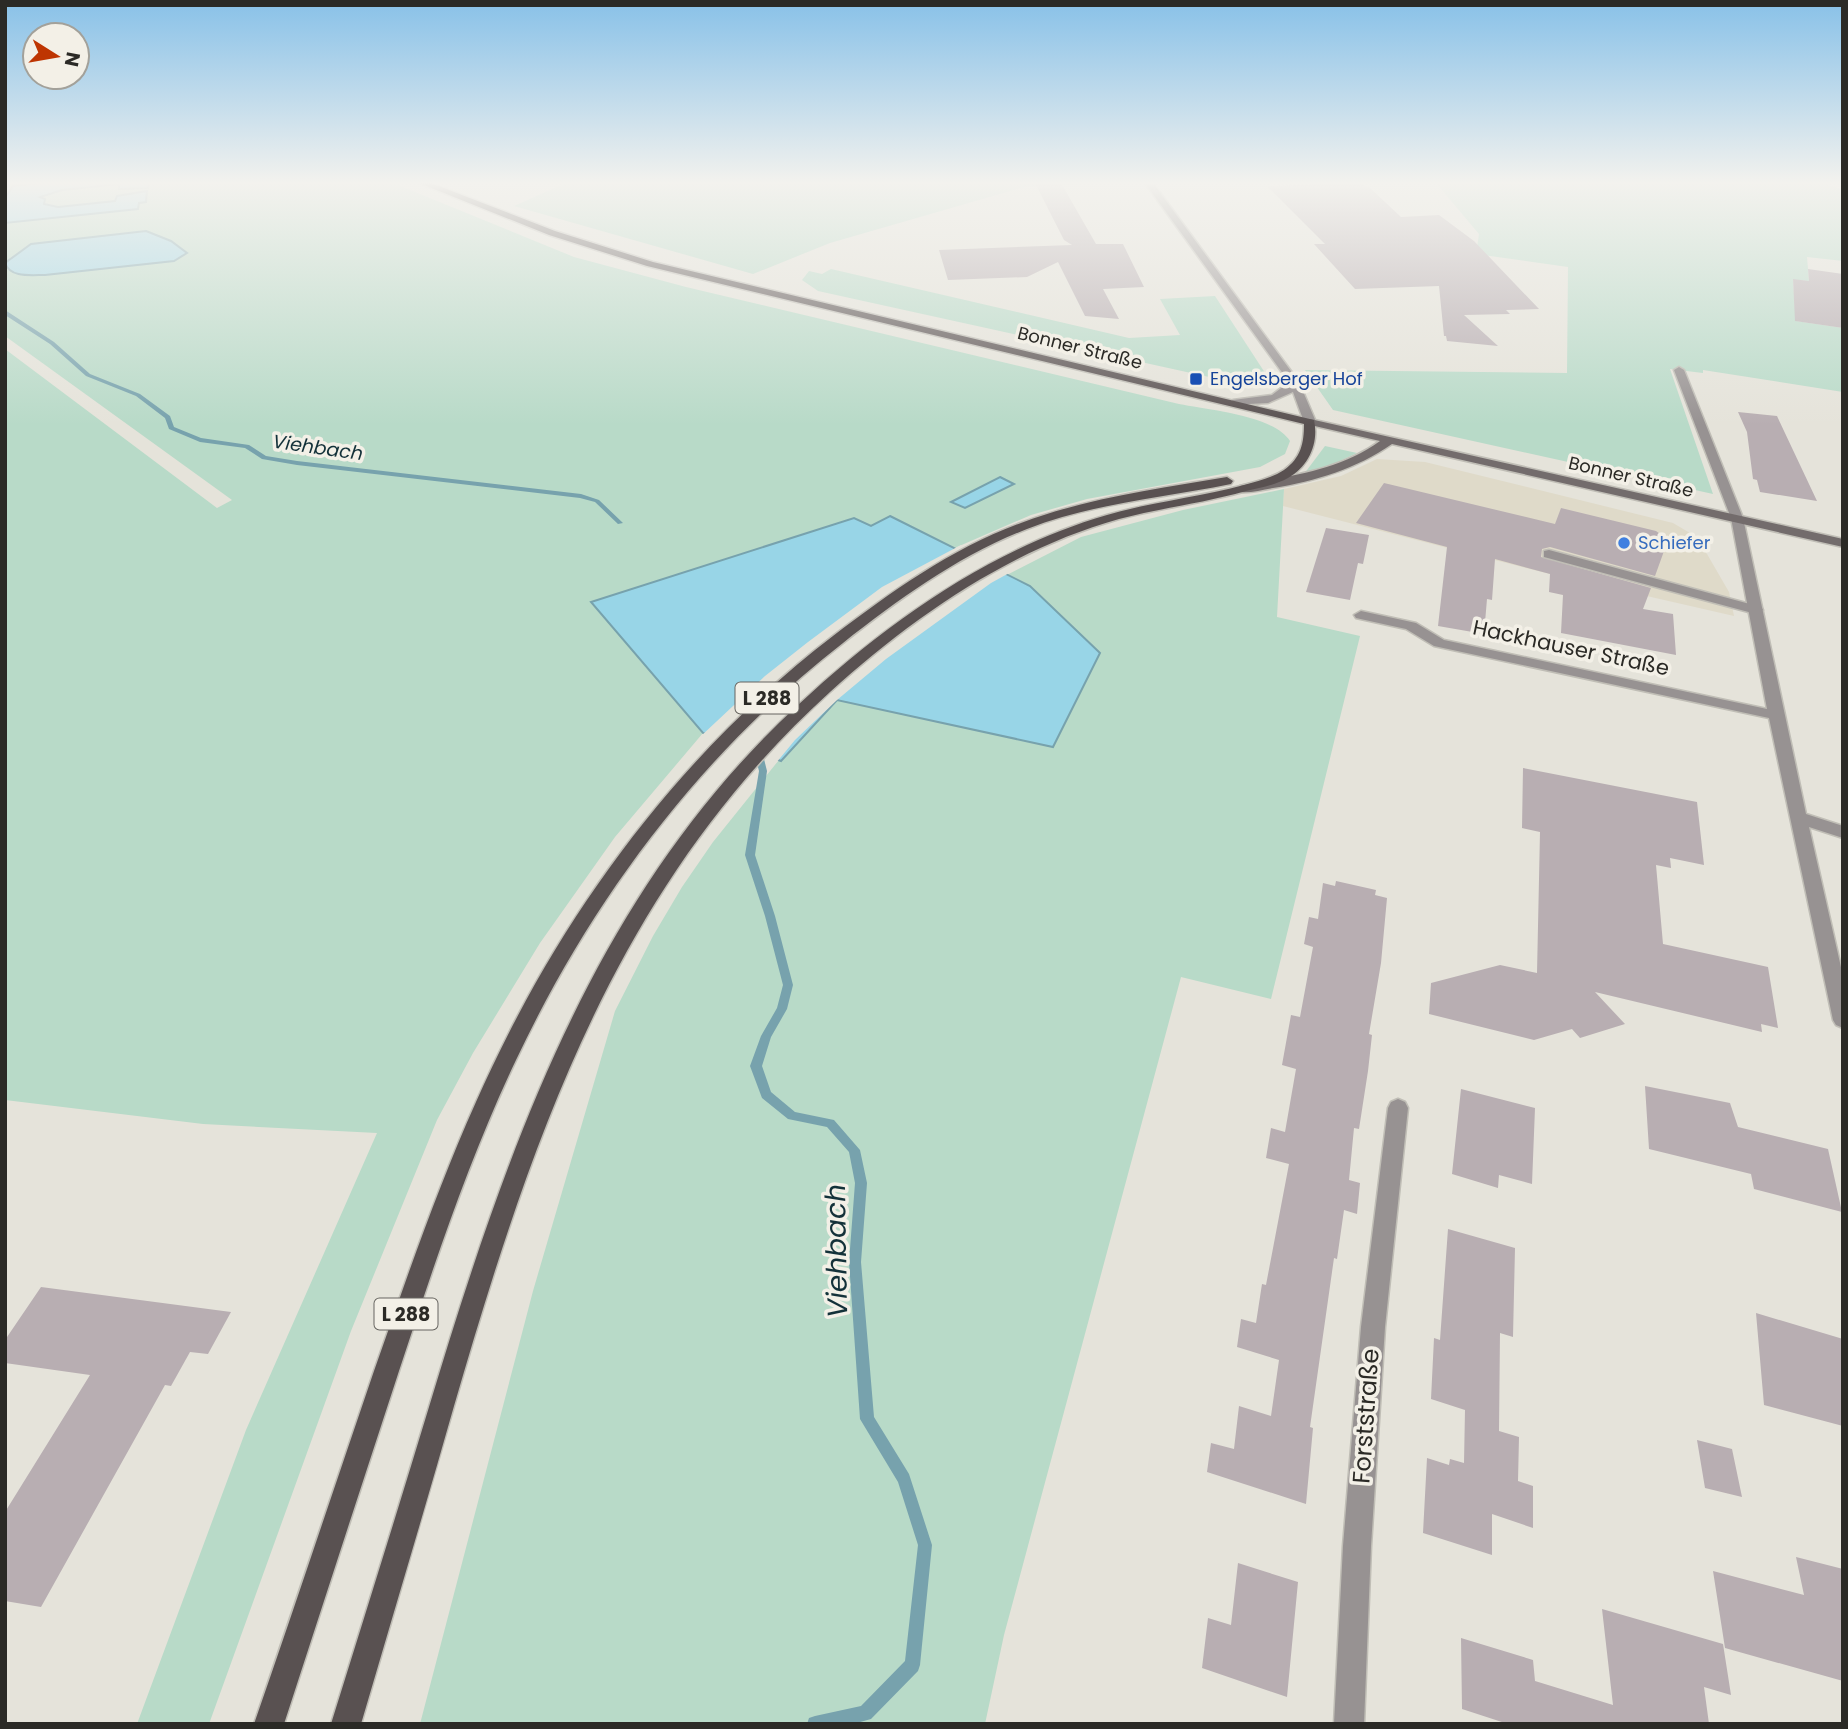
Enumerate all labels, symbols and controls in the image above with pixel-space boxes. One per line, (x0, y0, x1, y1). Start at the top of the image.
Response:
north arrow (21, 21, 91, 91)
text: N (58, 50, 87, 69)
street label: Bonner Straße (1015, 320, 1145, 375)
place label: Engelsberger Hof (1210, 366, 1363, 391)
marker: Engelsberger Hof (1188, 371, 1204, 387)
water label: Viehbach (271, 428, 365, 467)
street label: Bonner Straße (1566, 450, 1696, 503)
place label: Schiefer (1638, 530, 1711, 555)
marker: Schiefer (1616, 535, 1632, 551)
street label: Hackhauser Straße (1470, 613, 1672, 682)
road number: L 288 (736, 682, 798, 713)
water label: Viehbach (816, 1184, 857, 1318)
road number: L 288 (374, 1298, 438, 1330)
street label: Forststraße (1344, 1347, 1387, 1485)

